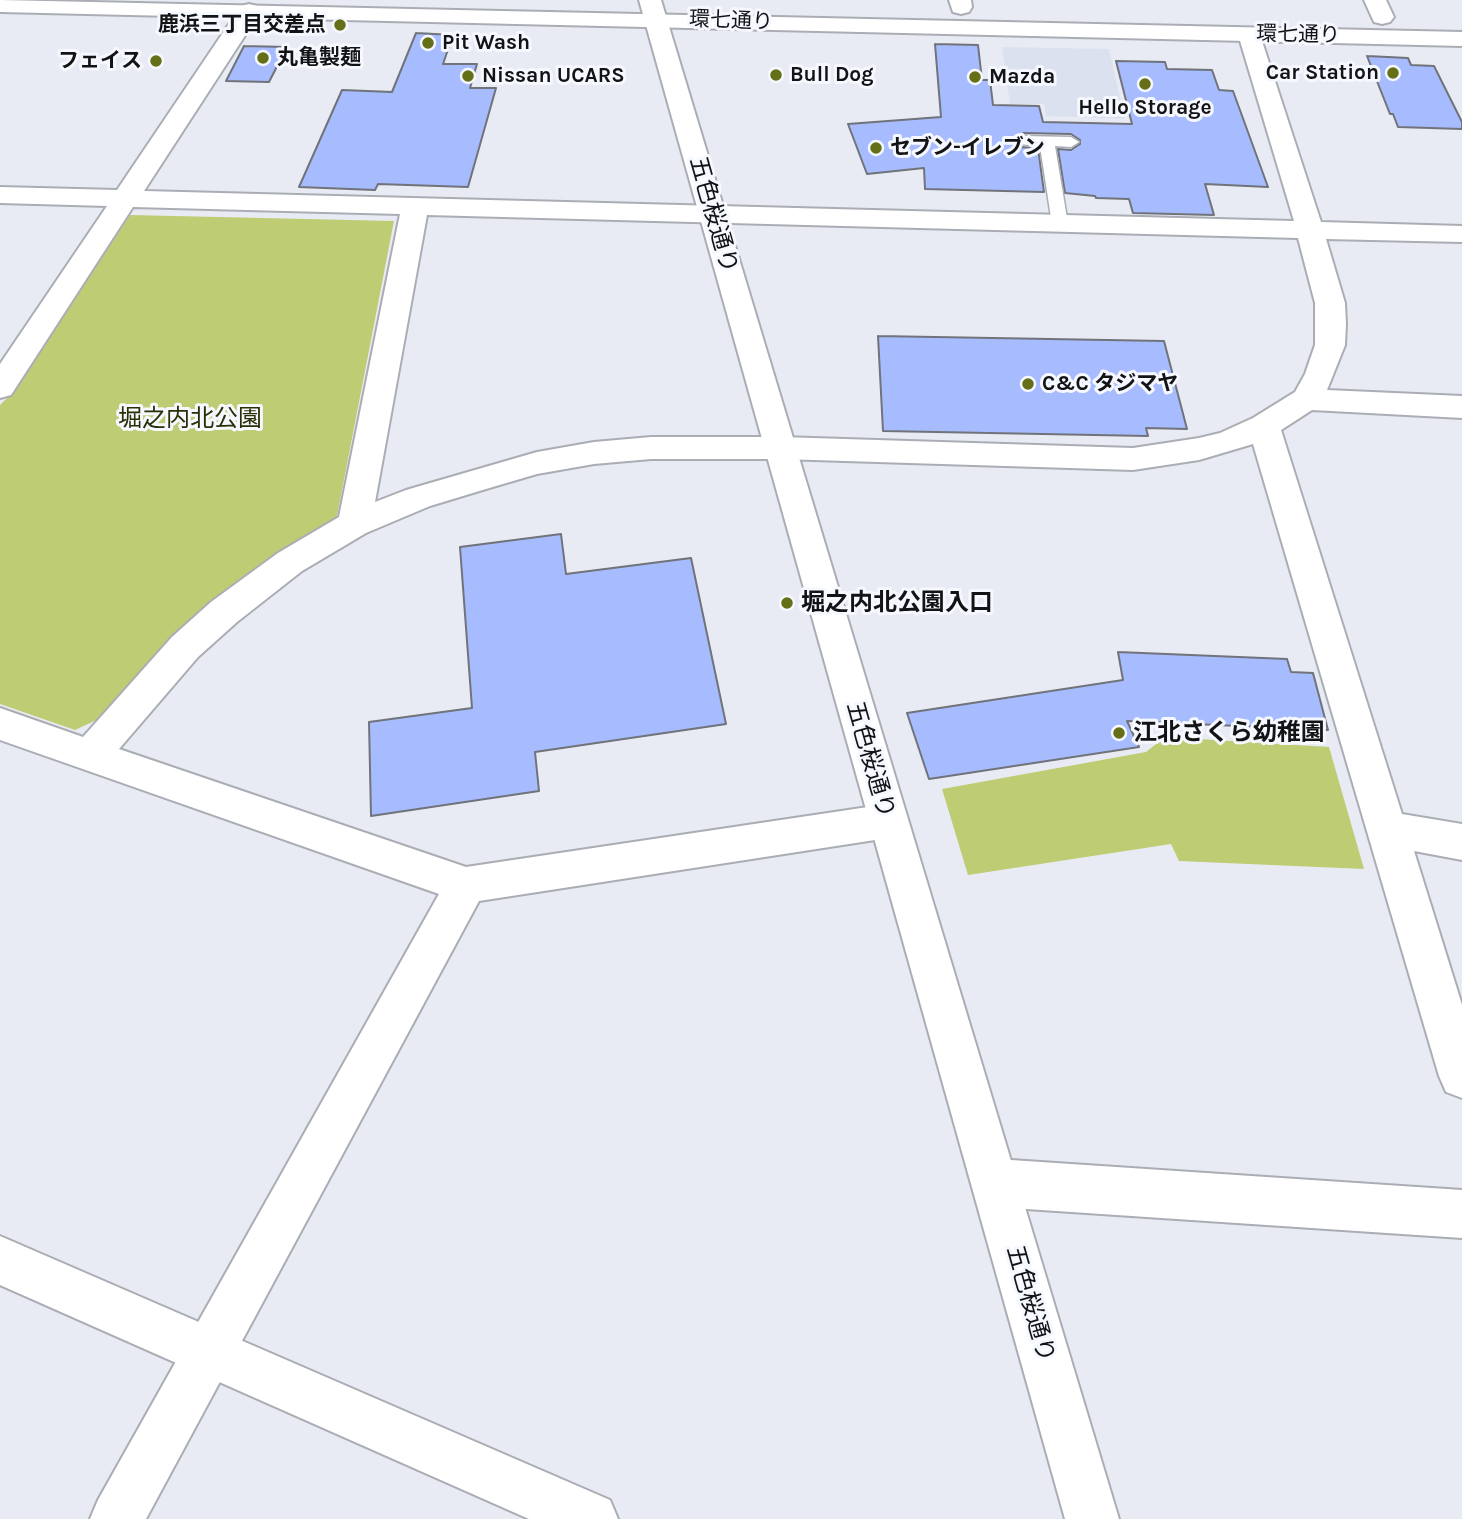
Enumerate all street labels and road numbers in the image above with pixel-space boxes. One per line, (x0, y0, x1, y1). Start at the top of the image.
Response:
street label: 環七通り (689, 7, 773, 35)
street label: 環七通り (1256, 22, 1340, 48)
street label: 五色桜通り (683, 153, 743, 277)
street label: 五色桜通り (840, 698, 900, 822)
street label: 五色桜通り (1000, 1242, 1060, 1366)

